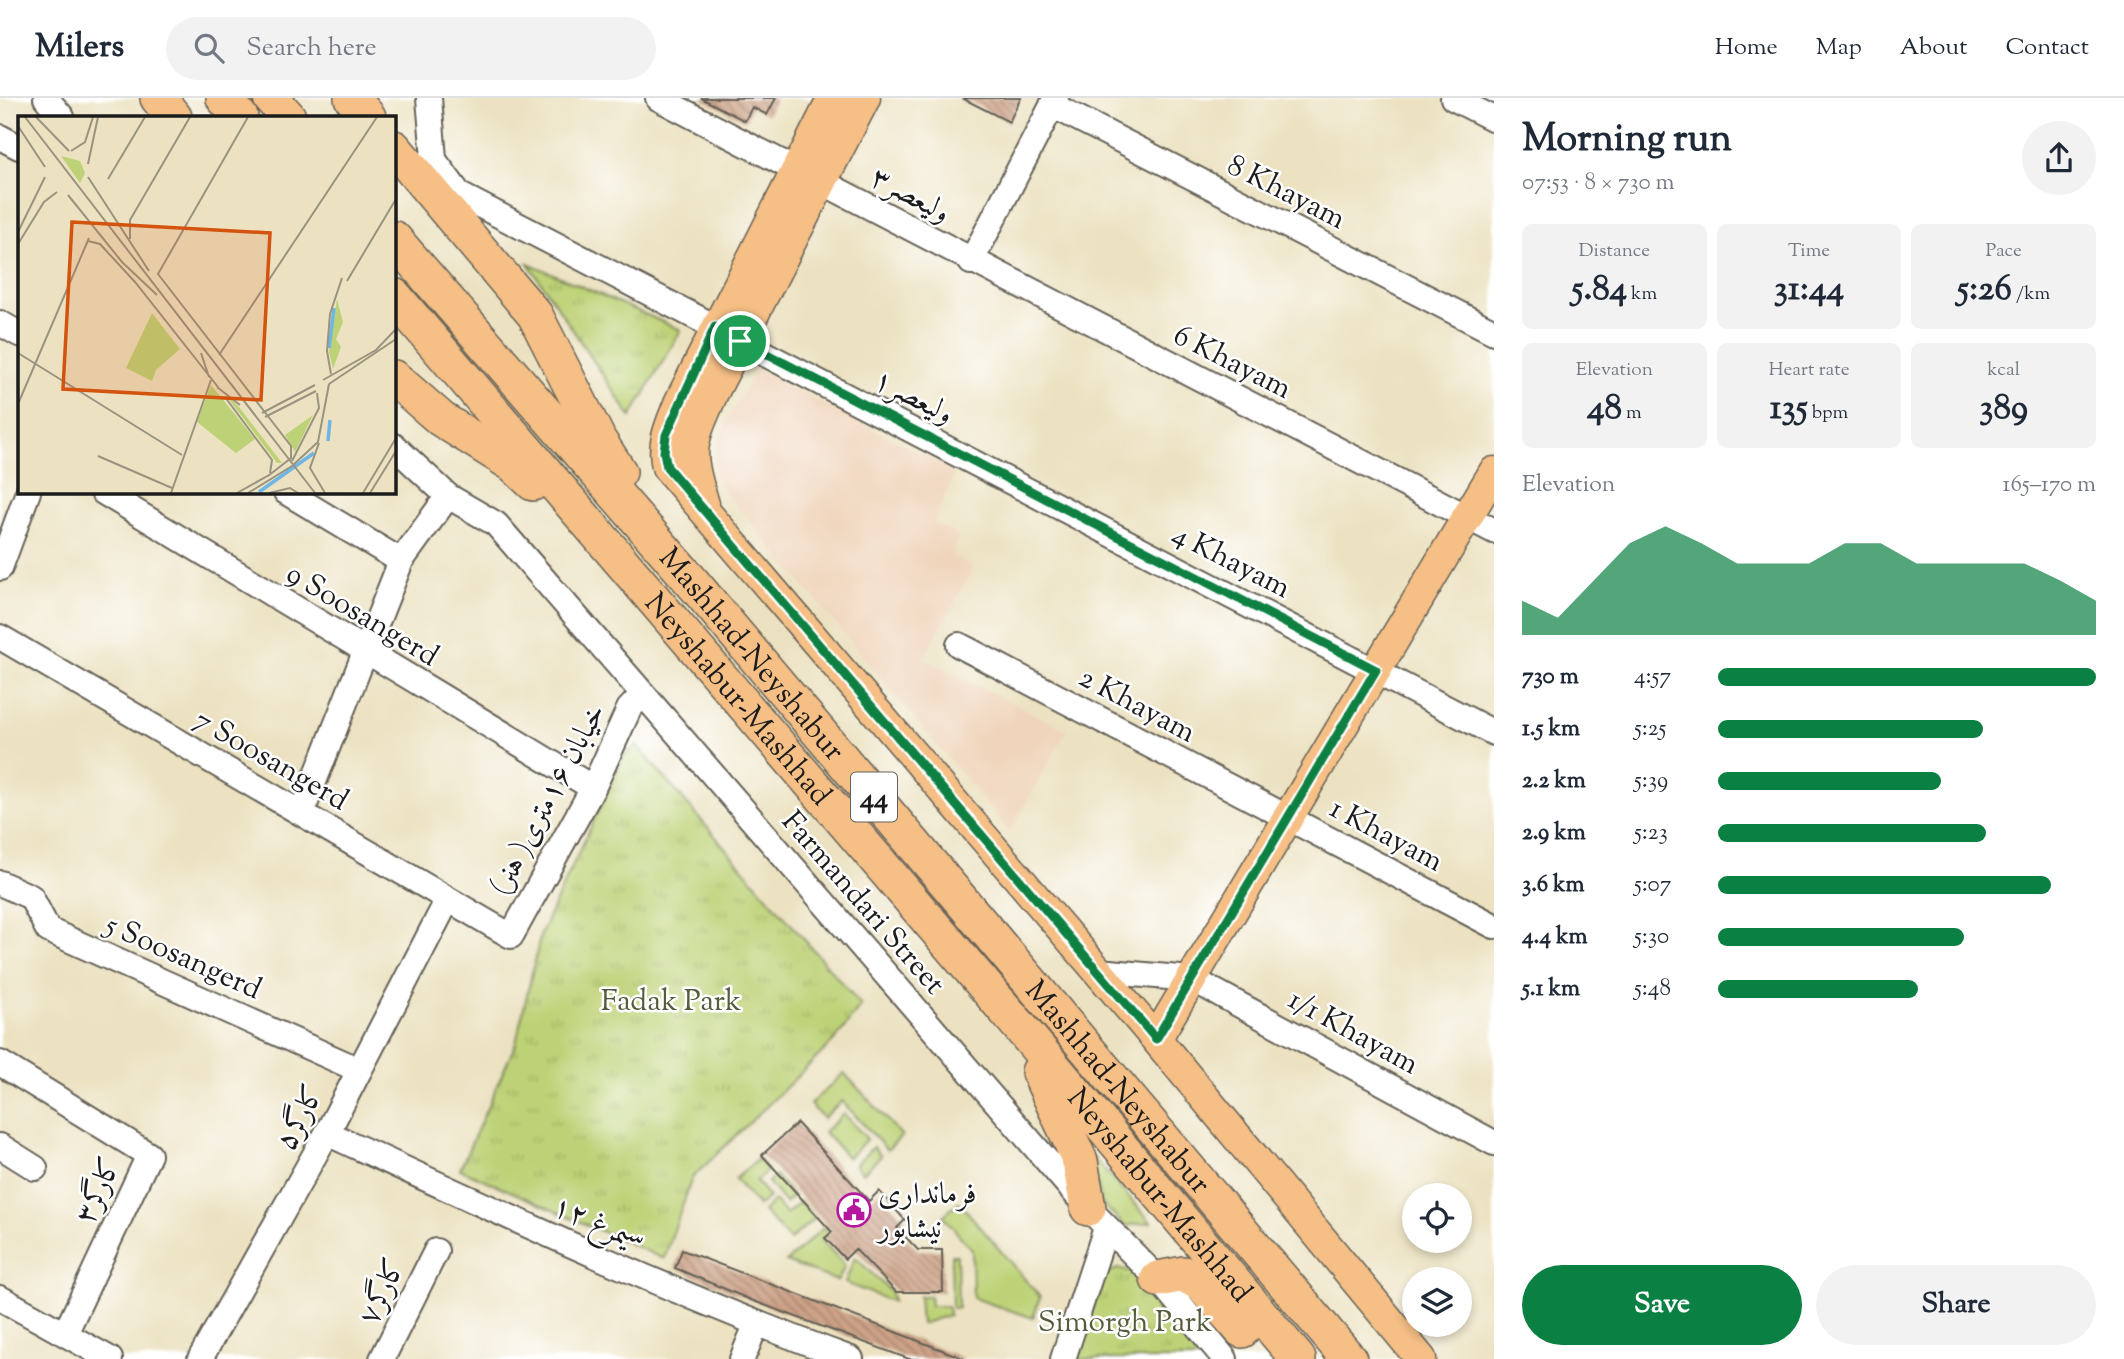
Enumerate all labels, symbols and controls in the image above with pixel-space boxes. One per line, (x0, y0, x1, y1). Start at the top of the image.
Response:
search box (166, 17, 656, 80)
text: Milers (35, 24, 124, 72)
icon: search (190, 29, 228, 67)
text: Search here (246, 30, 377, 67)
text: Home (1715, 31, 1778, 65)
text: Map (1816, 31, 1862, 65)
text: About (1900, 31, 1967, 65)
text: Contact (2005, 31, 2089, 65)
text: Morning run (1522, 114, 1732, 168)
inset map (18, 116, 396, 494)
button: share (2022, 121, 2096, 195)
street label: 8 Khayam (1219, 145, 1353, 241)
street label: ولیعصر۳ (862, 157, 957, 235)
text: 07:53 · 8 × 730 m (1522, 167, 1675, 200)
text: Distance (1579, 238, 1650, 265)
text: Time (1788, 238, 1830, 265)
text: Pace (1985, 238, 2022, 265)
text: 5.84 (1571, 265, 1627, 316)
text: 31:44 (1774, 265, 1844, 316)
text: 5:26 (1957, 265, 2012, 316)
text: km (1627, 281, 1657, 308)
text: /km (2012, 281, 2050, 308)
pin (710, 311, 770, 371)
street label: 6 Khayam (1165, 315, 1299, 411)
icon: arrive (721, 322, 759, 360)
text: Elevation (1576, 357, 1653, 384)
text: Heart rate (1768, 357, 1850, 384)
text: kcal (1987, 357, 2020, 384)
street label: ولیعصر۱ (865, 360, 961, 437)
text: 48 (1587, 384, 1622, 435)
text: 135 (1770, 384, 1808, 435)
text: 389 (1979, 384, 2028, 435)
text: m (1622, 400, 1642, 427)
text: bpm (1808, 400, 1848, 427)
text: Elevation (1522, 469, 1615, 502)
text: 165–170 m (2003, 469, 2096, 502)
street label: 4 Khayam (1164, 514, 1298, 610)
street label: Mashhad-Neyshabur (647, 539, 854, 771)
street label: 9 Soosangerd (277, 554, 446, 679)
street label: Neyshabur-Mashhad (633, 584, 841, 816)
street label: 2 Khayam (1071, 657, 1203, 755)
text: 730 m (1522, 661, 1579, 694)
text: 4:57 (1634, 661, 1671, 694)
street label: خیابان ۱۶متری( هنر) (480, 696, 618, 904)
street label: 7 Soosangerd (186, 700, 356, 823)
text: 1.5 km (1522, 713, 1580, 746)
text: 5:25 (1634, 713, 1666, 746)
text: 2.2 km (1522, 765, 1586, 798)
text: 5:39 (1634, 765, 1668, 798)
road number: 44 (851, 772, 897, 822)
street label: 1 Khayam (1321, 788, 1450, 884)
street label: Farmandari Street (770, 802, 954, 1005)
text: 2.9 km (1522, 817, 1586, 850)
text: 5:23 (1634, 817, 1668, 850)
text: 3.6 km (1522, 869, 1585, 902)
text: 5:07 (1634, 869, 1671, 902)
street label: 5 Soosangerd (96, 904, 268, 1012)
text: 4.4 km (1522, 921, 1587, 954)
text: 5:30 (1634, 921, 1669, 954)
street label: Mashhad-Neyshabur (1014, 972, 1220, 1204)
text: 5.1 km (1522, 973, 1580, 1006)
text: 5:48 (1634, 973, 1671, 1006)
street label: 1/1 Khayam (1280, 980, 1426, 1087)
park label: Fadak Park (601, 981, 741, 1024)
street label: کارگر۵ (265, 1077, 336, 1159)
street label: Neyshabur-Mashhad (1056, 1079, 1261, 1313)
street label: کارگر۳ (64, 1150, 133, 1232)
place label: فرمانداری نیشابور (875, 1174, 977, 1251)
map controls (1402, 1183, 1472, 1337)
button: locate (1402, 1183, 1472, 1253)
street label: سیمرغ ۱۲ (545, 1186, 651, 1266)
public building icon: فرمانداری نیشابور (835, 1191, 873, 1229)
street label: کارگر۷ (348, 1251, 418, 1333)
button: Save (1522, 1265, 1802, 1345)
button: Share (1816, 1265, 2096, 1345)
button: layers (1402, 1267, 1472, 1337)
park label: Simorgh Park (1038, 1302, 1212, 1345)

